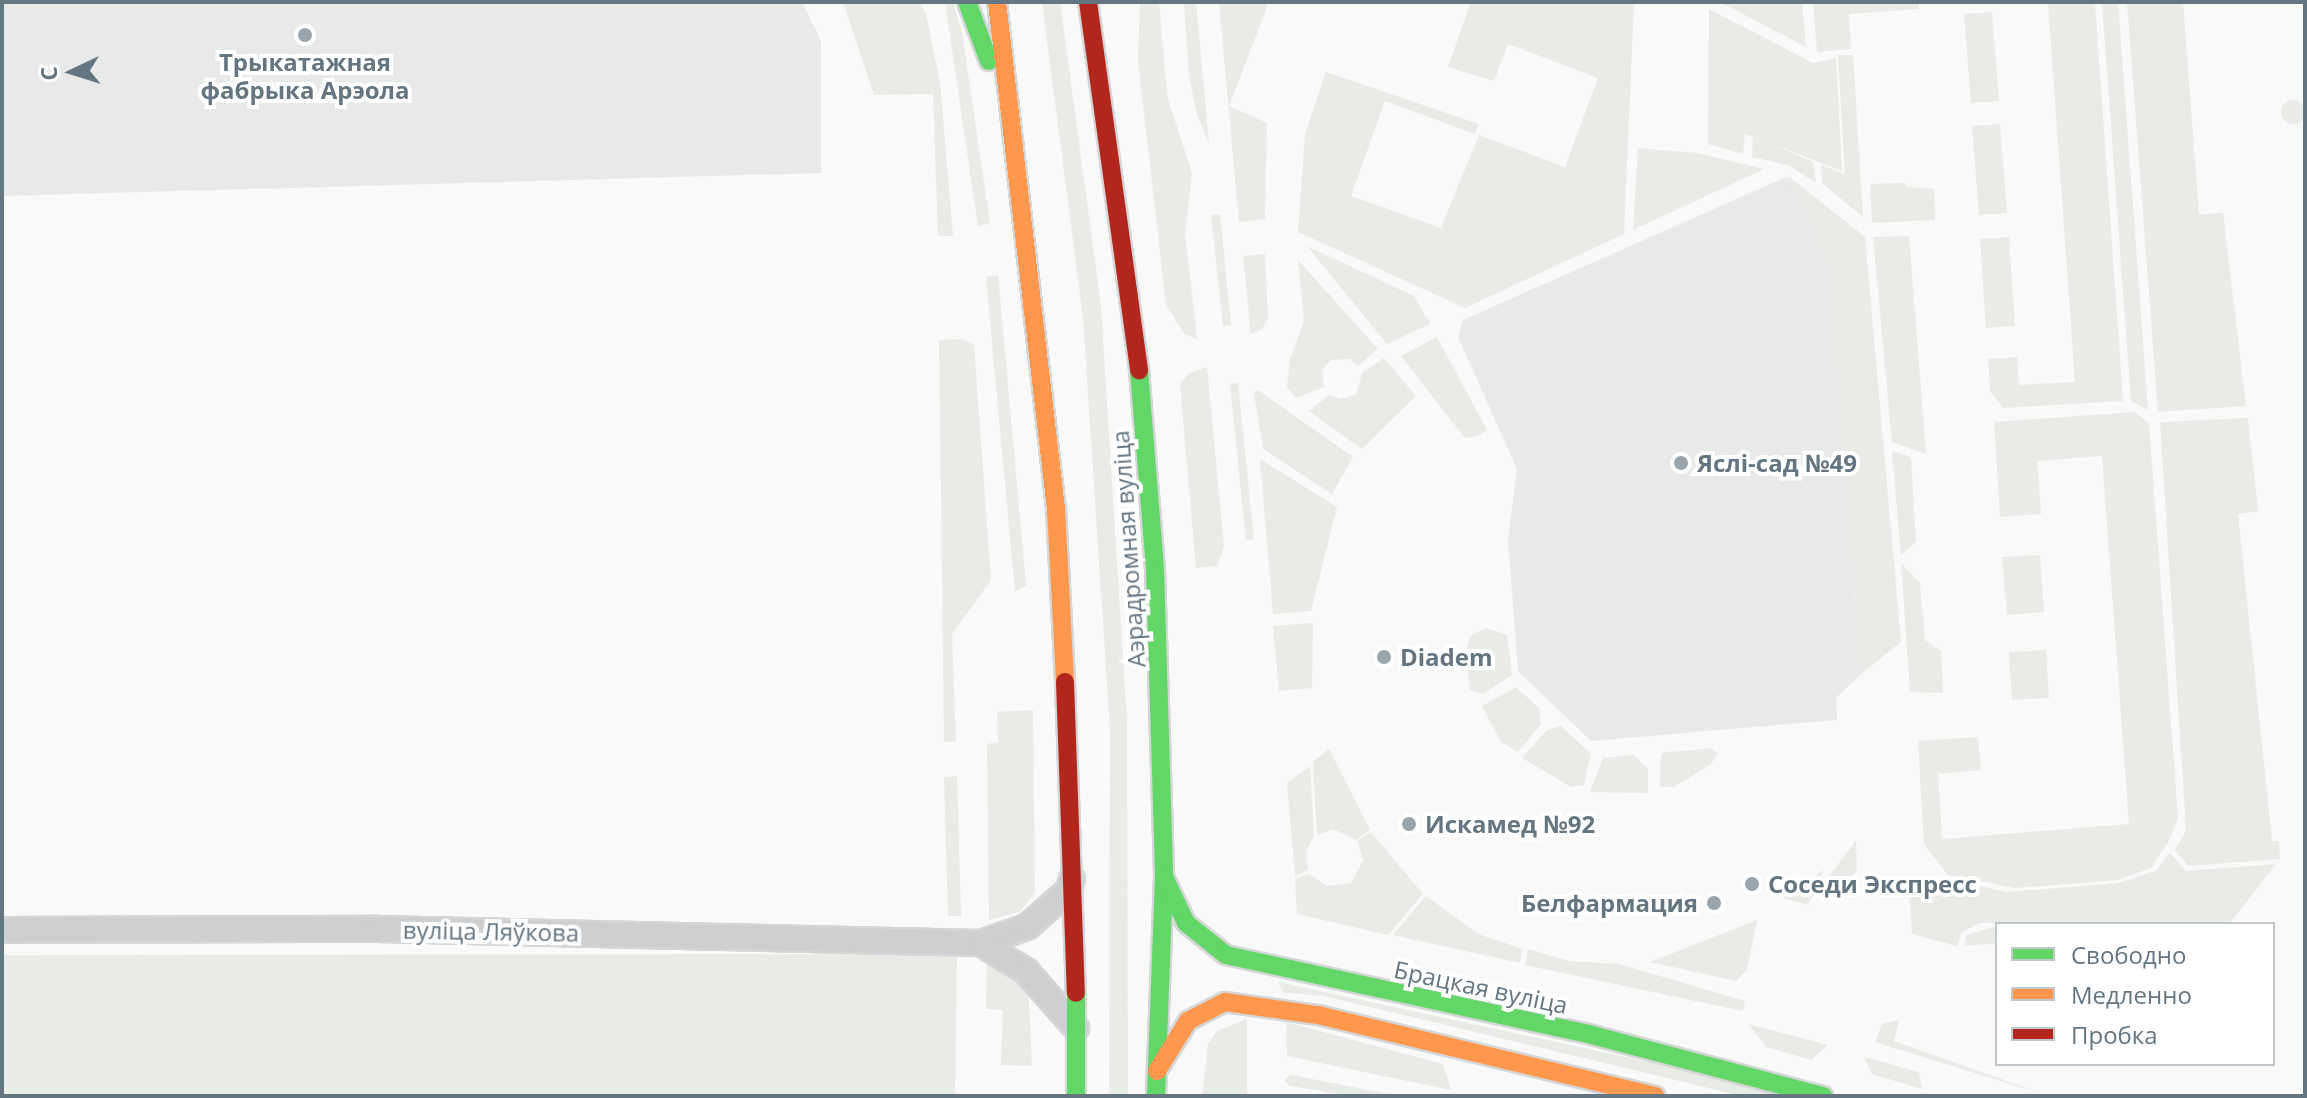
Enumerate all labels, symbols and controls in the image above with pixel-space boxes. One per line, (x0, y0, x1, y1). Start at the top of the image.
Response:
marker: Трыкатажная фабрыка Арэола (296, 26, 314, 44)
north arrow (32, 32, 112, 112)
place label: Трыкатажная фабрыка Арэола (200, 48, 410, 104)
text: С (33, 66, 64, 82)
street label: Аэрадромная вуліца (1105, 430, 1151, 668)
place label: Яслі-сад №49 (1697, 449, 1857, 477)
marker: Яслі-сад №49 (1672, 454, 1690, 472)
place label: Diadem (1400, 643, 1493, 671)
marker: Diadem (1375, 648, 1393, 666)
place label: Искамед №92 (1425, 810, 1595, 838)
marker: Искамед №92 (1400, 815, 1418, 833)
place label: Соседи Экспресс (1768, 870, 1977, 898)
marker: Соседи Экспресс (1743, 875, 1761, 893)
place label: Белфармация (1521, 889, 1698, 917)
marker: Белфармация (1705, 894, 1723, 912)
street label: вуліца Ляўкова (403, 915, 579, 947)
legend (1995, 922, 2275, 1066)
text: Свободно (2071, 938, 2186, 971)
street label: Брацкая вуліца (1391, 955, 1571, 1019)
text: Медленно (2071, 978, 2192, 1011)
text: Пробка (2071, 1018, 2158, 1051)

